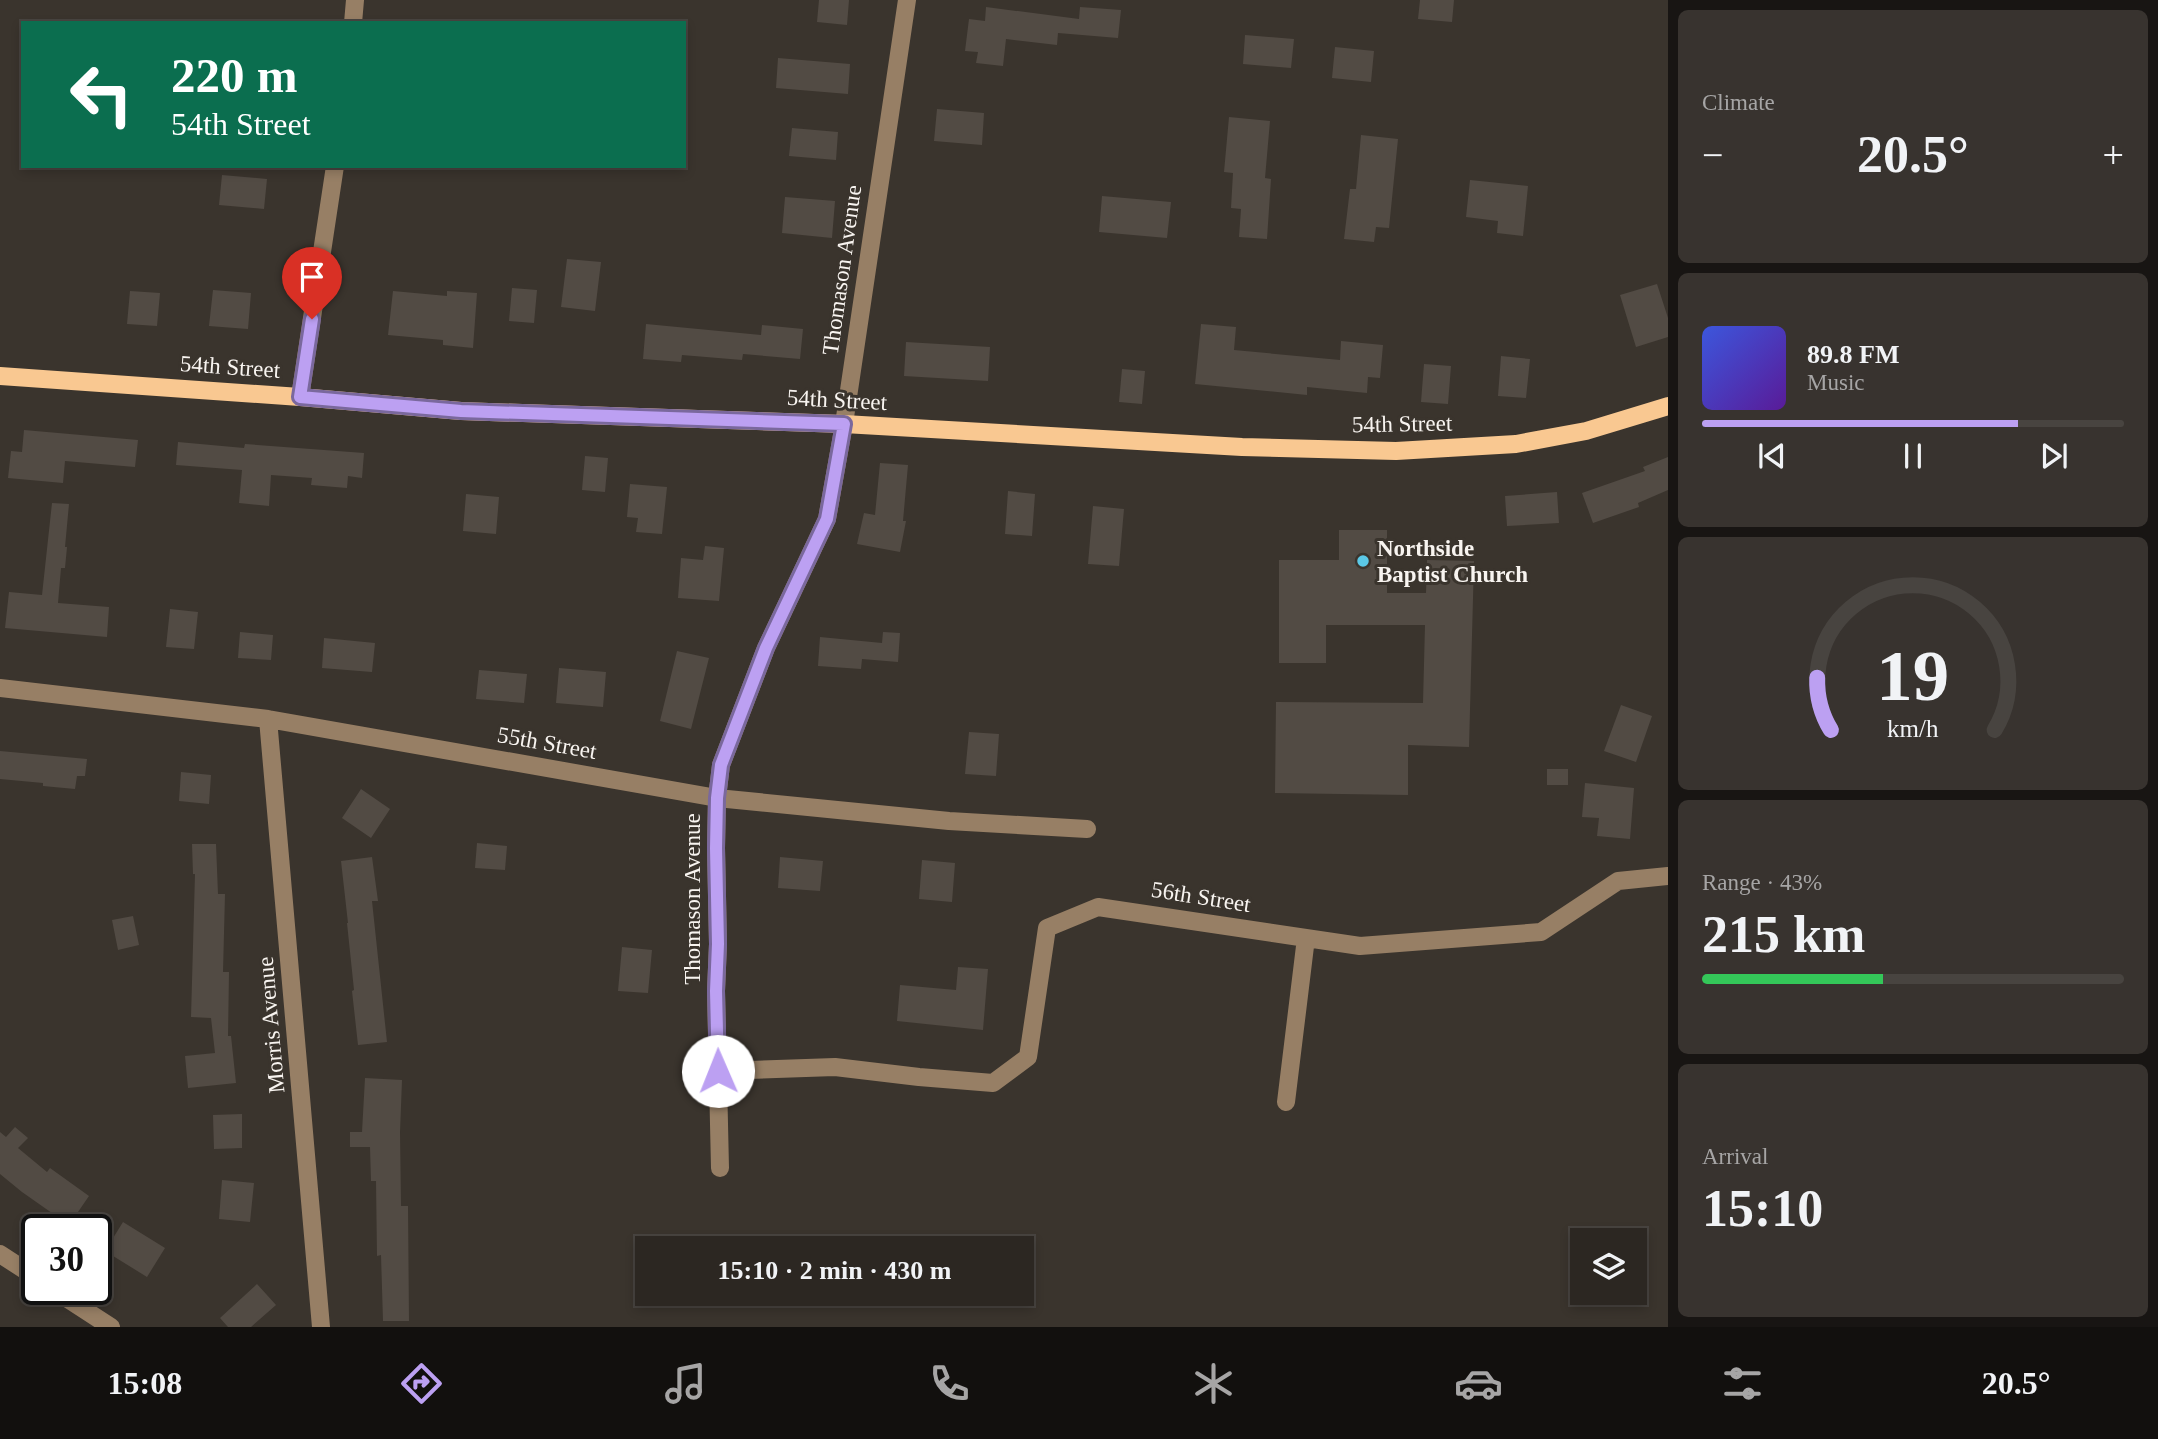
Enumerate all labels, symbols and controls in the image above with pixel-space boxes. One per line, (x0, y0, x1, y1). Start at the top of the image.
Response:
text: 220 m (171, 48, 298, 103)
icon: left (56, 49, 147, 140)
text: Climate (1702, 90, 1775, 115)
text: 54th Street (171, 106, 311, 142)
text: 20.5° (1857, 126, 1969, 183)
text: − (1702, 134, 1723, 176)
text: + (2103, 134, 2124, 176)
street label: Thomason Avenue (818, 183, 866, 357)
pin (282, 247, 342, 319)
icon: arrive (293, 258, 331, 296)
text: 89.8 FM (1807, 340, 1899, 369)
street label: 54th Street (179, 351, 281, 383)
text: Music (1807, 370, 1865, 395)
street label: 54th Street (786, 385, 888, 415)
street label: 54th Street (1352, 411, 1453, 437)
icon: previous (1753, 437, 1791, 475)
icon: pause (1894, 437, 1932, 475)
icon: next (2035, 437, 2073, 475)
place label: Northside Baptist Church (1377, 536, 1528, 587)
marker: Northside Baptist Church (1355, 553, 1371, 569)
text: 19 (1877, 635, 1949, 716)
text: km/h (1887, 714, 1939, 741)
street label: 55th Street (495, 722, 599, 764)
street label: Thomason Avenue (680, 813, 705, 985)
text: Range · 43% (1702, 870, 1822, 895)
street label: 56th Street (1150, 877, 1253, 917)
text: 215 km (1702, 906, 1865, 963)
street label: Morris Avenue (253, 956, 289, 1094)
position arrow (681, 1034, 755, 1108)
text: Arrival (1702, 1144, 1768, 1169)
text: 15:10 (1702, 1180, 1823, 1237)
speed limit sign: 30 (21, 1214, 112, 1305)
map controls (1570, 1228, 1647, 1305)
button: layers (1570, 1228, 1647, 1305)
text: 15:10 · 2 min · 430 m (718, 1256, 952, 1285)
icon: directions (397, 1359, 446, 1408)
icon: music (661, 1359, 710, 1408)
icon: phone (925, 1359, 974, 1408)
icon: climate (1189, 1359, 1238, 1408)
icon: car (1454, 1359, 1503, 1408)
icon: filters (1718, 1359, 1767, 1408)
text: 15:08 (108, 1365, 182, 1401)
text: 20.5° (1982, 1365, 2050, 1401)

